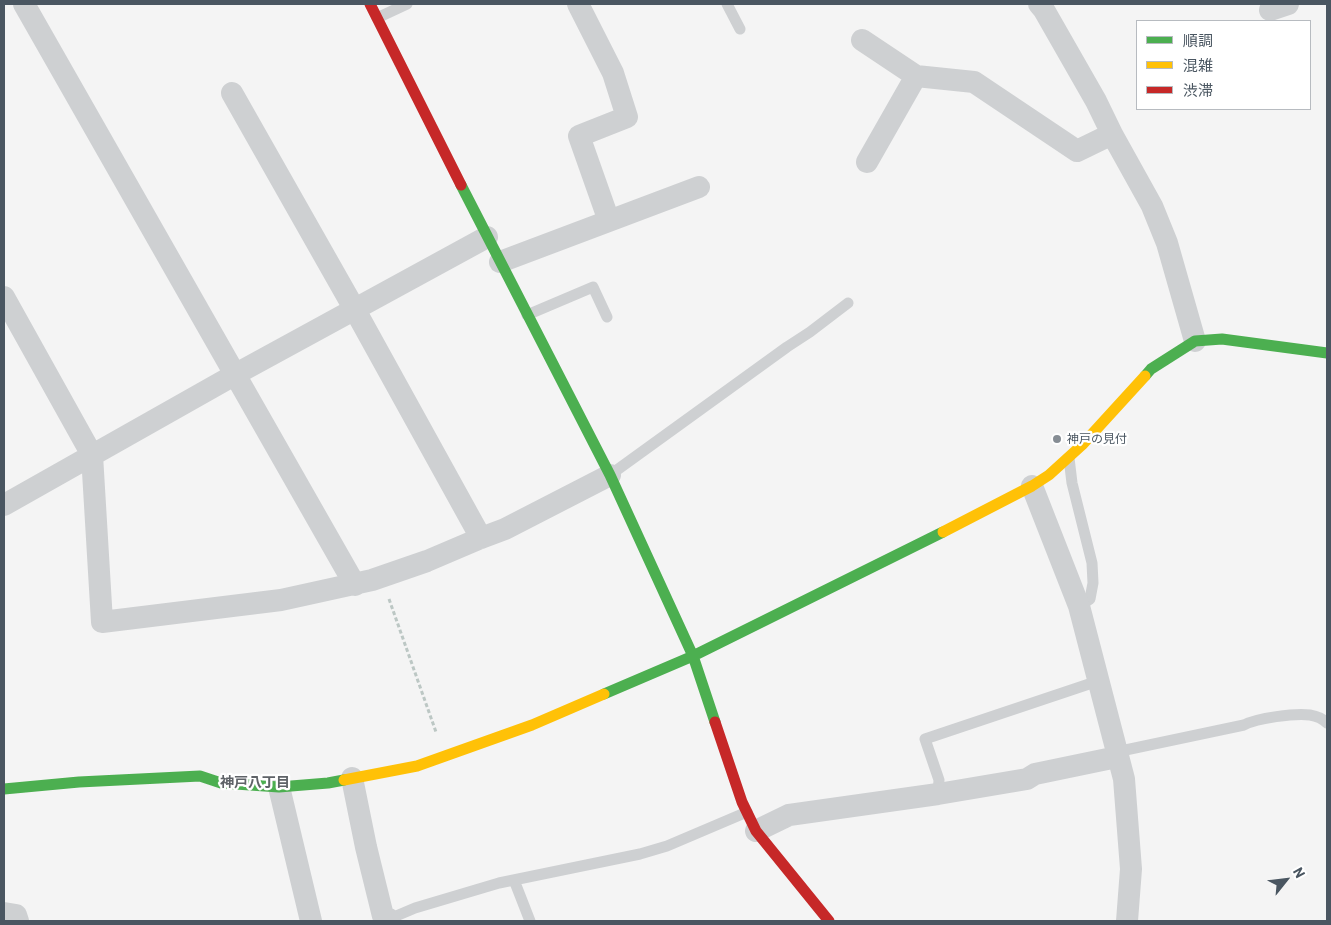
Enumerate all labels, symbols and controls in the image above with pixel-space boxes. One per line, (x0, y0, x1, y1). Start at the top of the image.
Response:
legend (1136, 20, 1311, 110)
text: 順調 (1183, 31, 1213, 49)
text: 混雑 (1183, 56, 1213, 74)
text: 渋滞 (1183, 81, 1213, 99)
place label: 神戸の見付 (1067, 432, 1127, 446)
marker: 神戸の見付 (1051, 433, 1063, 445)
district label: 神戸八丁目 (220, 774, 290, 790)
north arrow (1261, 855, 1311, 905)
text: N (1290, 864, 1309, 881)

